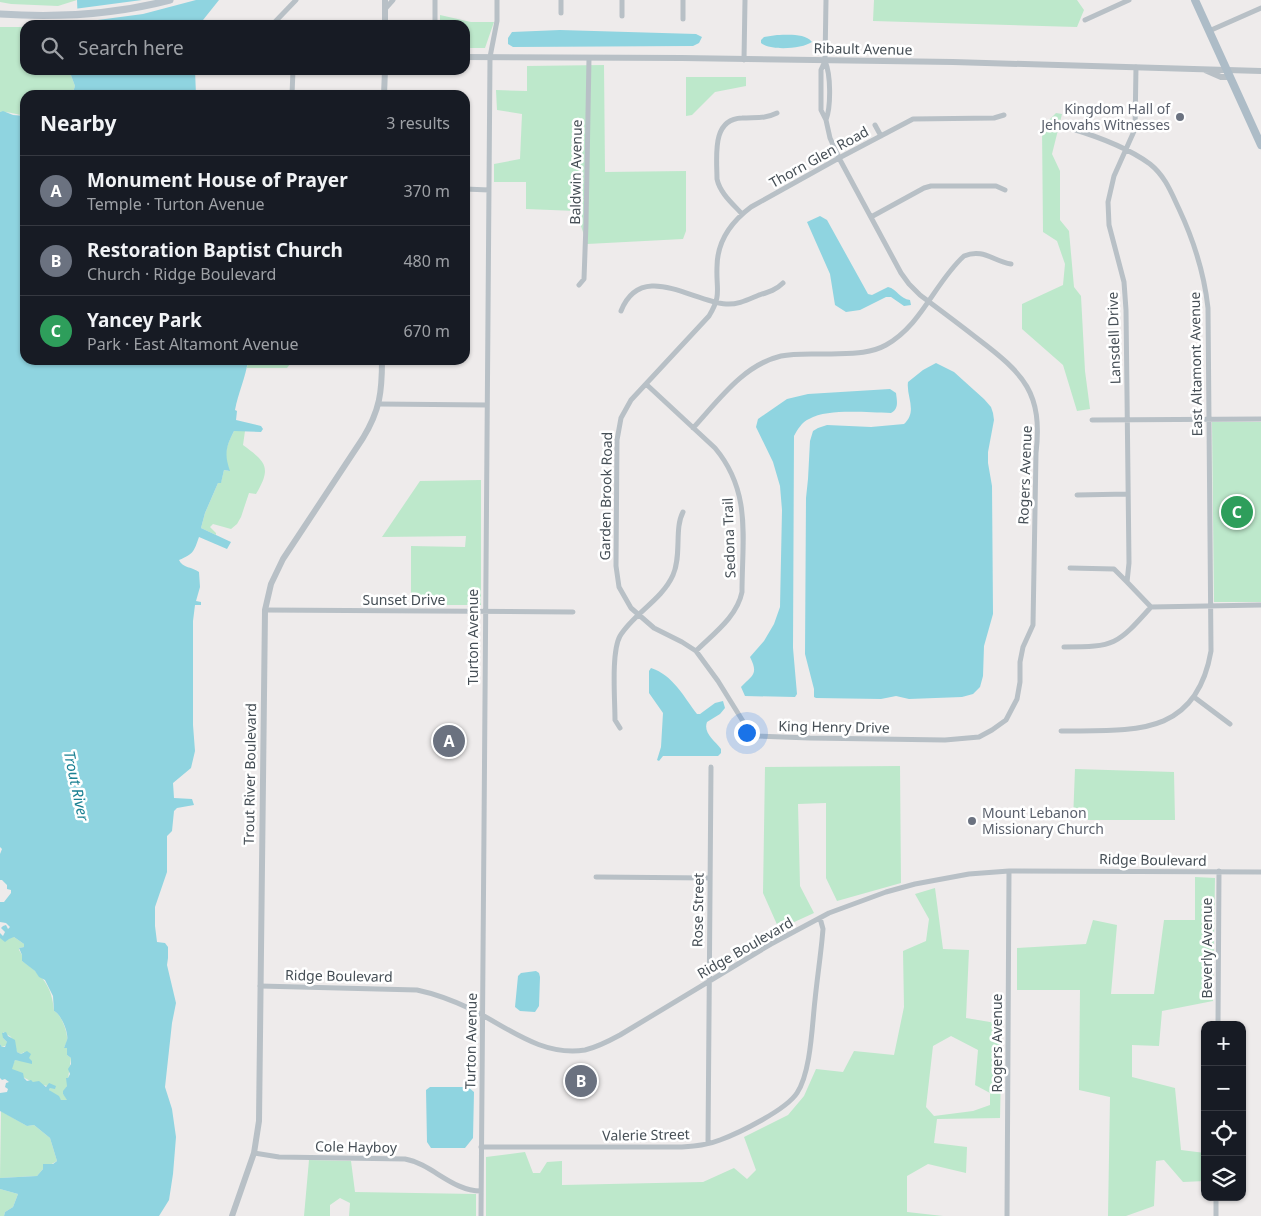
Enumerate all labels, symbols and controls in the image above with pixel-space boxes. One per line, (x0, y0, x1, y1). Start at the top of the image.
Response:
search box (20, 20, 470, 75)
icon: search (38, 34, 66, 62)
text: Search here (78, 35, 184, 61)
street label: Ribault Avenue (813, 38, 913, 59)
place label: Kingdom Hall of Jehovahs Witnesses (1039, 99, 1171, 134)
text: Nearby (40, 109, 116, 137)
marker: Kingdom Hall of Jehovahs Witnesses (1174, 111, 1186, 123)
text: 3 results (386, 112, 450, 134)
street label: Baldwin Avenue (565, 119, 586, 225)
street label: Thorn Glen Road (766, 121, 872, 192)
text: Monument House of Prayer (87, 167, 348, 193)
text: A (50, 180, 62, 202)
text: 370 m (403, 180, 450, 202)
text: Temple · Turton Avenue (87, 193, 265, 215)
text: Restoration Baptist Church (87, 237, 343, 263)
text: B (51, 250, 61, 272)
text: 480 m (403, 250, 450, 272)
text: Church · Ridge Boulevard (87, 263, 276, 285)
street label: Lansdell Drive (1102, 291, 1125, 385)
street label: East Altamont Avenue (1185, 291, 1206, 436)
text: Yancey Park (87, 307, 202, 333)
text: C (51, 320, 61, 342)
text: 670 m (403, 320, 450, 342)
text: Park · East Altamont Avenue (87, 333, 299, 355)
street label: Rogers Avenue (1013, 425, 1036, 525)
street label: Garden Brook Road (595, 432, 616, 560)
pin: C (1221, 493, 1253, 531)
street label: Sedona Trail (718, 497, 739, 579)
street label: Turton Avenue (463, 589, 482, 685)
street label: Sunset Drive (363, 590, 446, 609)
street label: Trout River Boulevard (239, 703, 260, 845)
street label: King Henry Drive (778, 716, 890, 737)
your location (734, 720, 760, 746)
pin: A (433, 722, 465, 760)
water label: Trout River (60, 749, 94, 824)
place label: Mount Lebanon Missionary Church (982, 803, 1104, 838)
marker: Mount Lebanon Missionary Church (966, 815, 978, 827)
street label: Ridge Boulevard (1099, 849, 1207, 870)
street label: Rose Street (687, 873, 708, 947)
street label: Beverly Avenue (1197, 897, 1216, 999)
street label: Ridge Boulevard (693, 912, 796, 983)
street label: Ridge Boulevard (285, 965, 393, 986)
street label: Turton Avenue (460, 992, 481, 1089)
street label: Rogers Avenue (987, 993, 1006, 1092)
map controls (1201, 1021, 1246, 1201)
button: + (1201, 1021, 1246, 1066)
pin: B (565, 1062, 597, 1100)
button: − (1201, 1066, 1246, 1111)
button: locate (1201, 1111, 1246, 1156)
street label: Valerie Street (602, 1124, 690, 1145)
street label: Cole Hayboy (315, 1136, 398, 1157)
button: layers (1201, 1156, 1246, 1201)

